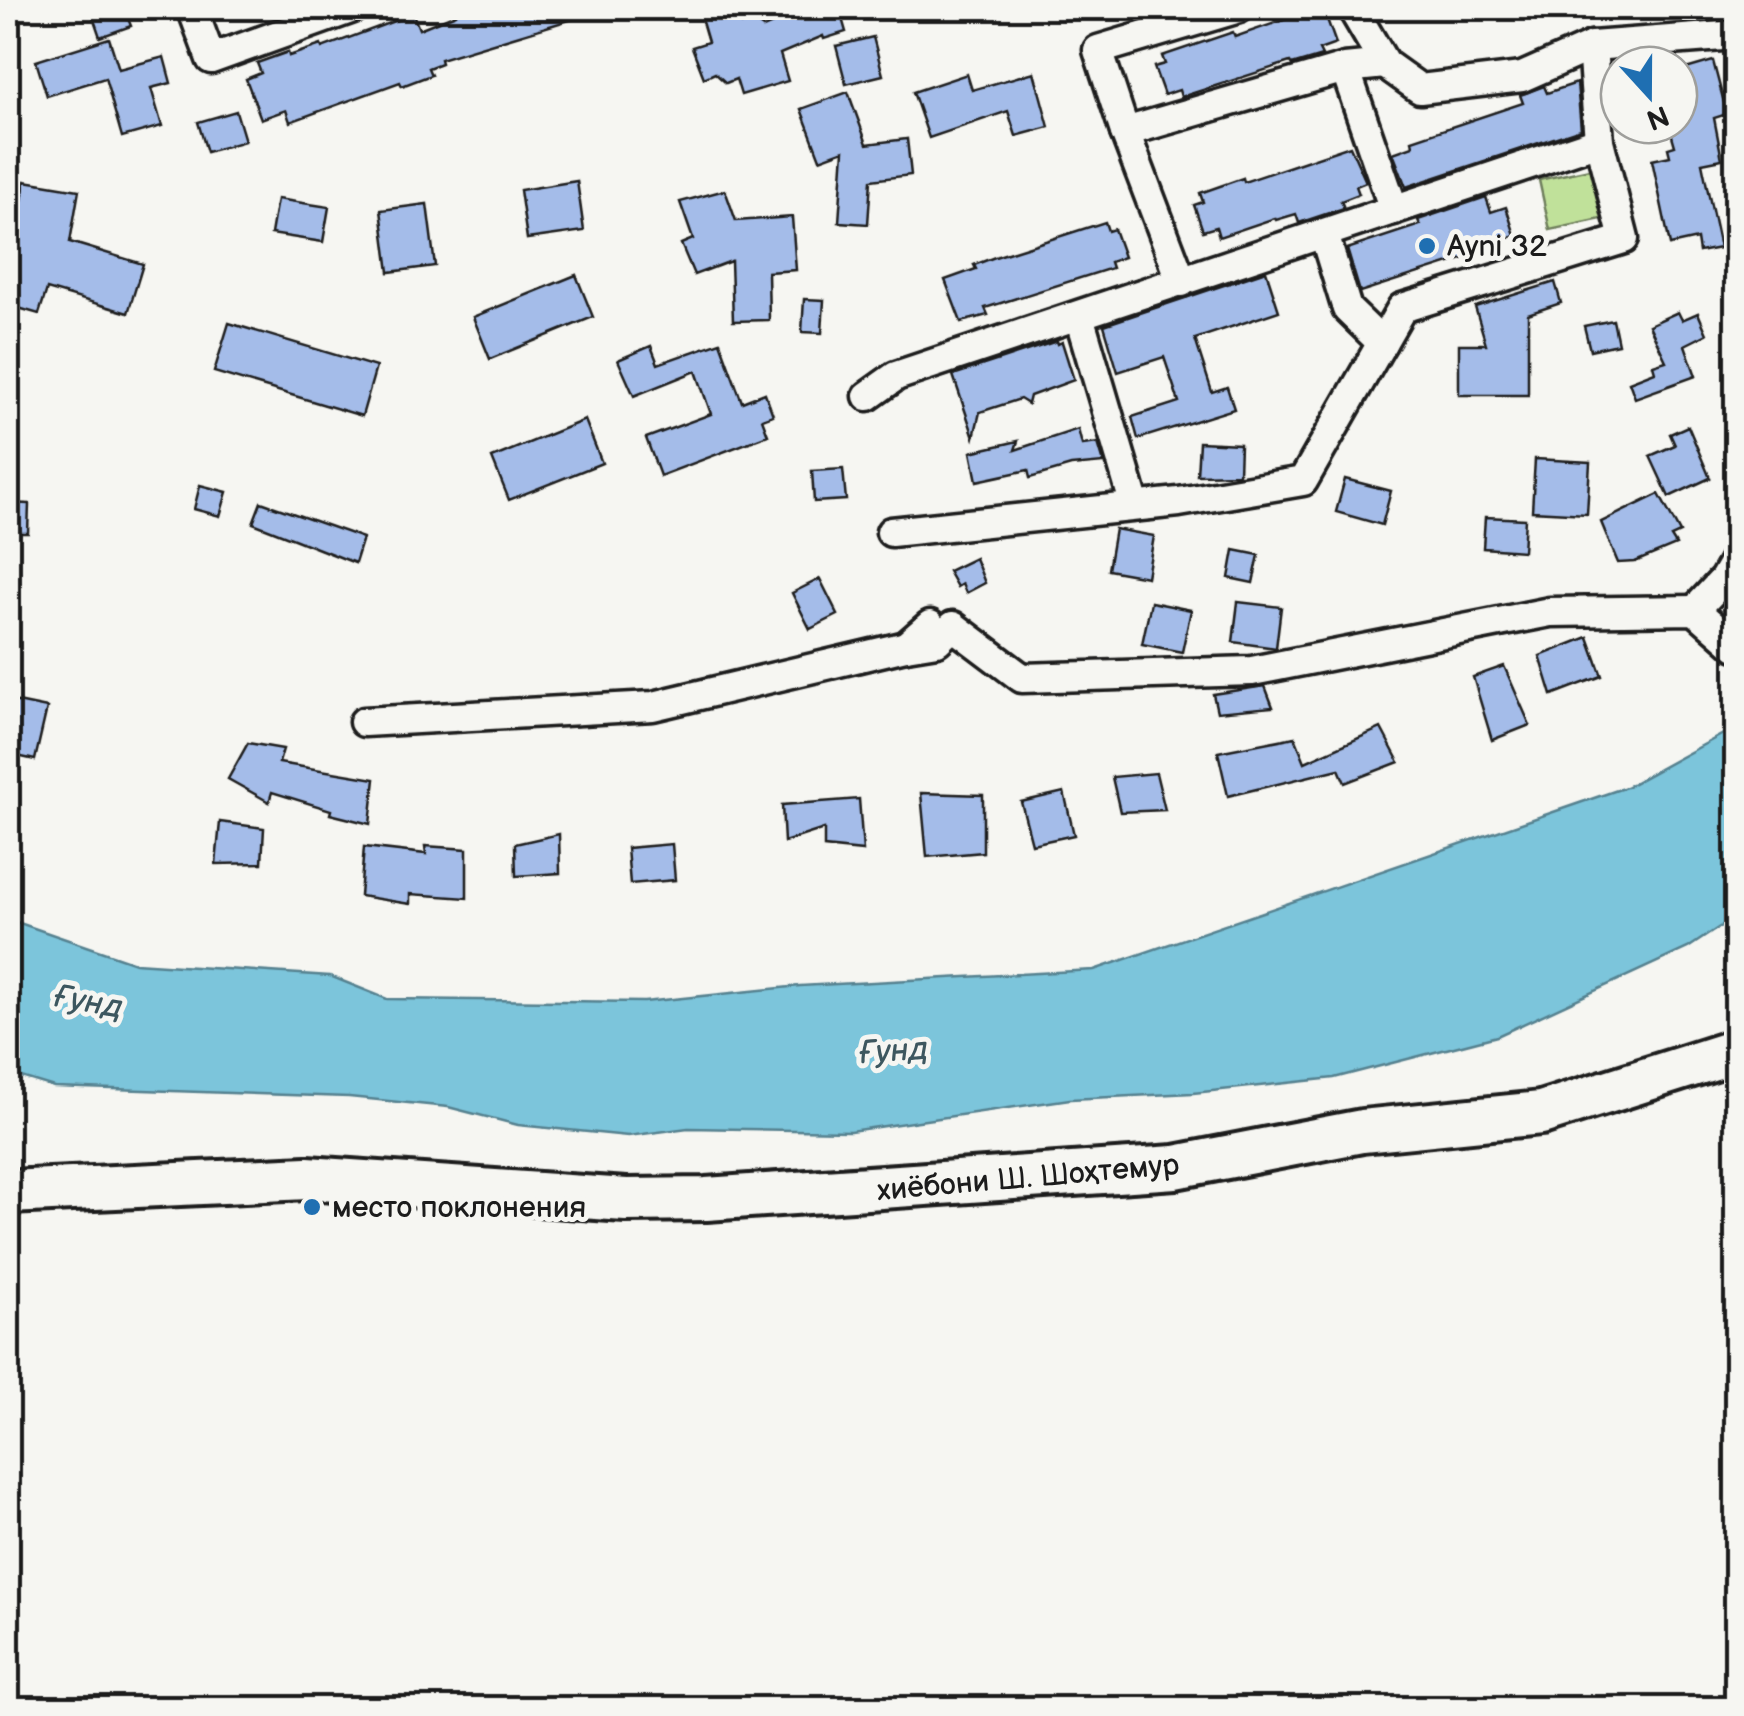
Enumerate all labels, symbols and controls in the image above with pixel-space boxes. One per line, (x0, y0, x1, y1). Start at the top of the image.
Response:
north arrow (1599, 45, 1699, 145)
text: N (1642, 98, 1673, 136)
place label: Ayni 32 (1447, 229, 1547, 265)
marker: Ayni 32 (1416, 235, 1438, 257)
water label: Ғунд (50, 977, 125, 1028)
water label: Ғунд (857, 1030, 929, 1073)
street label: хиёбони Ш. Шоҳтемур (875, 1147, 1181, 1209)
place label: место поклонения (332, 1190, 586, 1226)
marker: место поклонения (301, 1196, 323, 1218)

